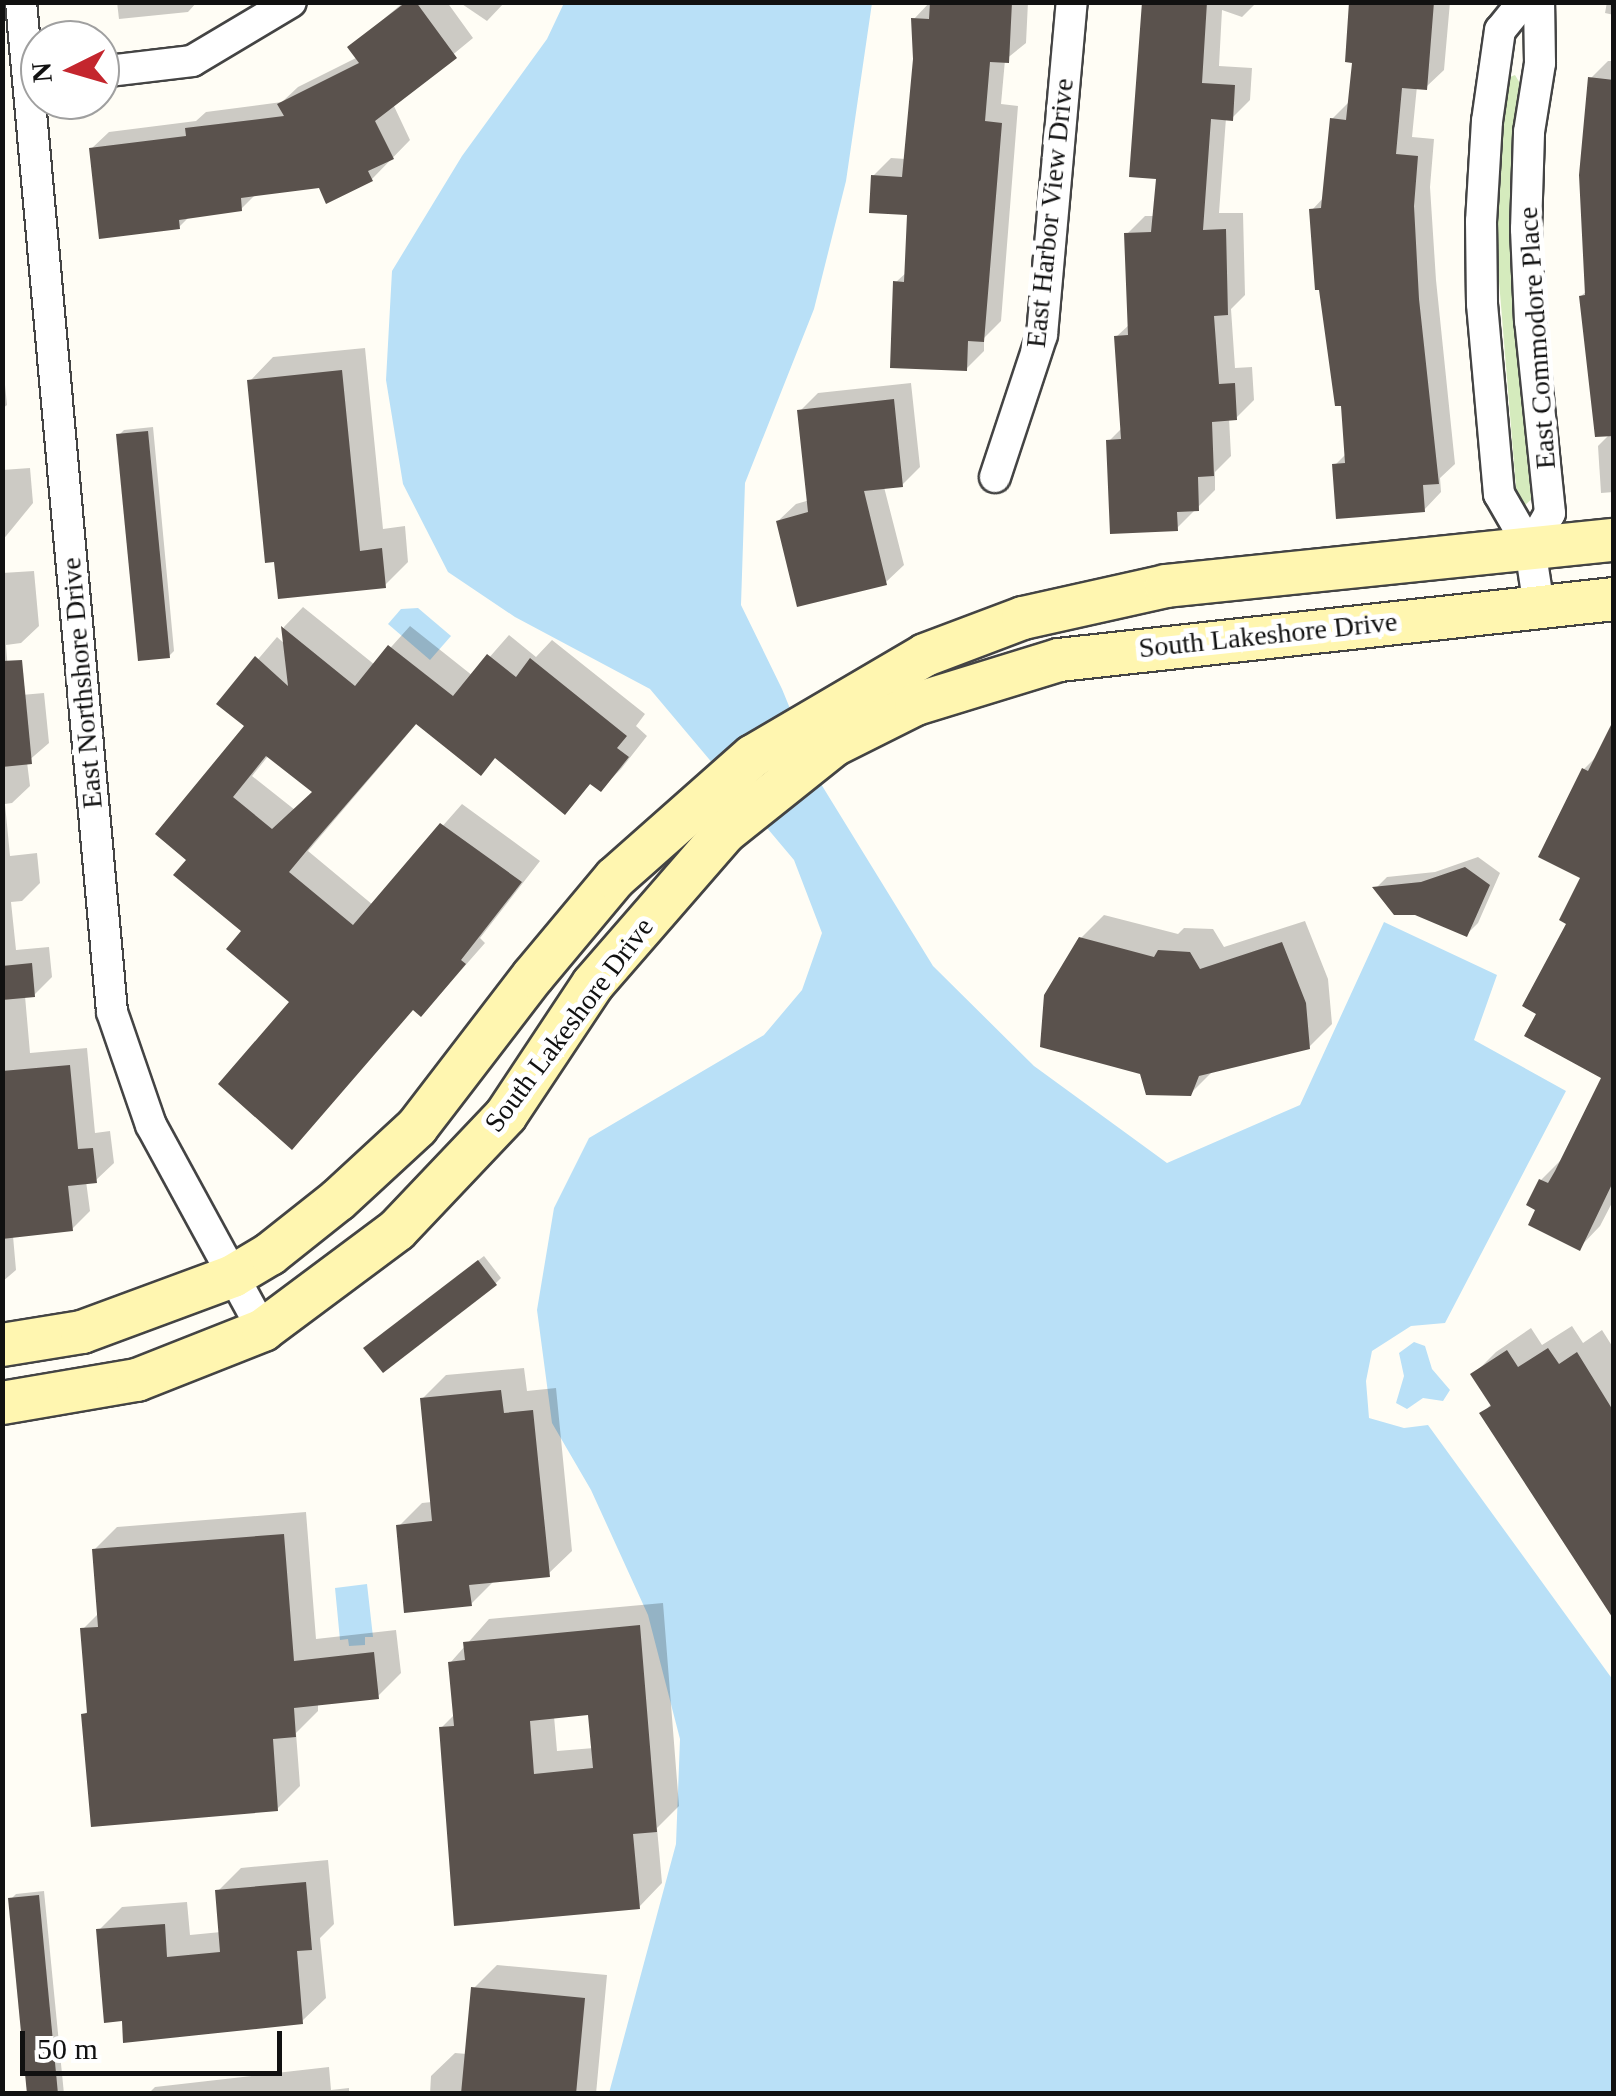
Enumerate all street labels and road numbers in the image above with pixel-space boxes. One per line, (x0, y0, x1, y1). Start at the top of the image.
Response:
street label: East Harbor View Drive (1019, 76, 1081, 350)
street label: East Commodore Place (1511, 206, 1563, 470)
street label: East Northshore Drive (54, 556, 110, 810)
street label: South Lakeshore Drive (1137, 605, 1399, 665)
street label: South Lakeshore Drive (477, 911, 661, 1139)

